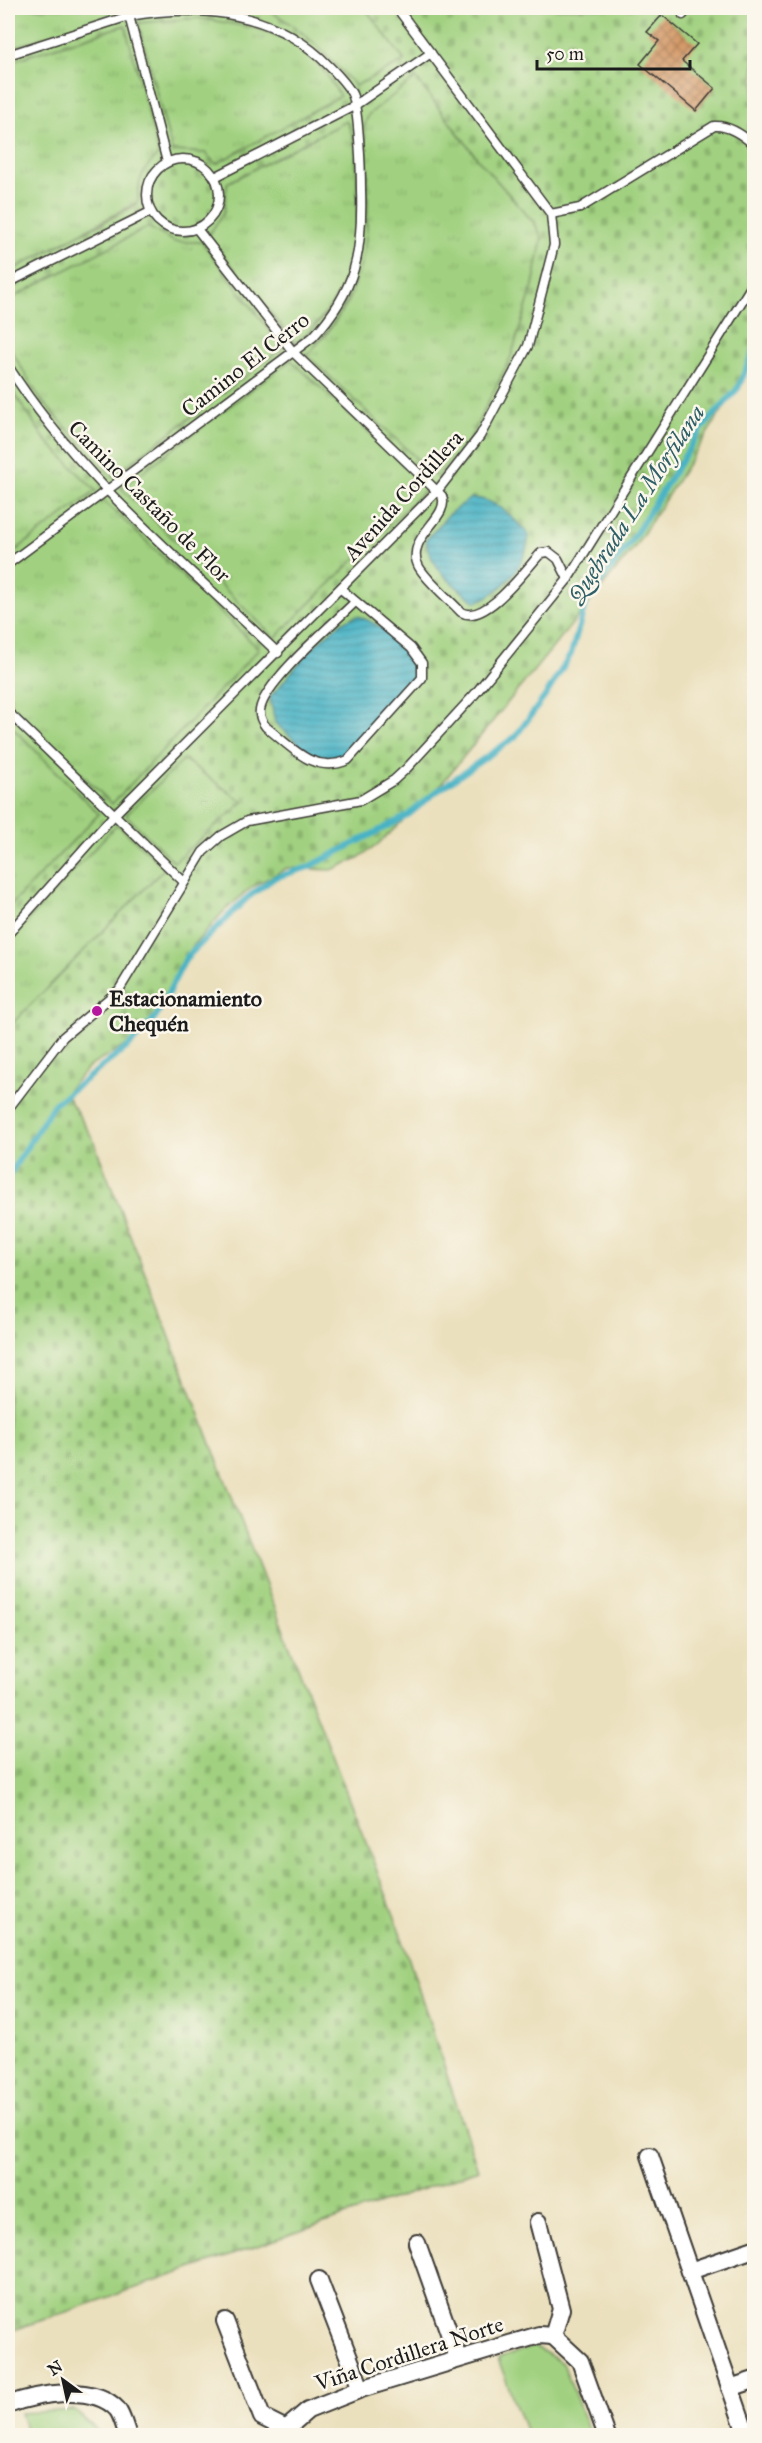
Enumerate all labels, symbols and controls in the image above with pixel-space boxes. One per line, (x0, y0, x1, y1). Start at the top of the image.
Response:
scale bar (537, 33, 690, 71)
text: 50 m (546, 43, 584, 65)
street label: Camino El Cerro (176, 306, 315, 423)
water label: Quebrada La Morfilana (560, 399, 711, 610)
street label: Camino Castaño de Flor (63, 415, 237, 589)
street label: Avenida Cordillera (337, 424, 470, 567)
place label: Estacionamiento Chequén (109, 985, 262, 1037)
marker: Estacionamiento Chequén (90, 1004, 104, 1018)
street label: Viña Cordillera Norte (311, 2310, 507, 2397)
north arrow (33, 2350, 93, 2410)
text: N (44, 2356, 66, 2380)

